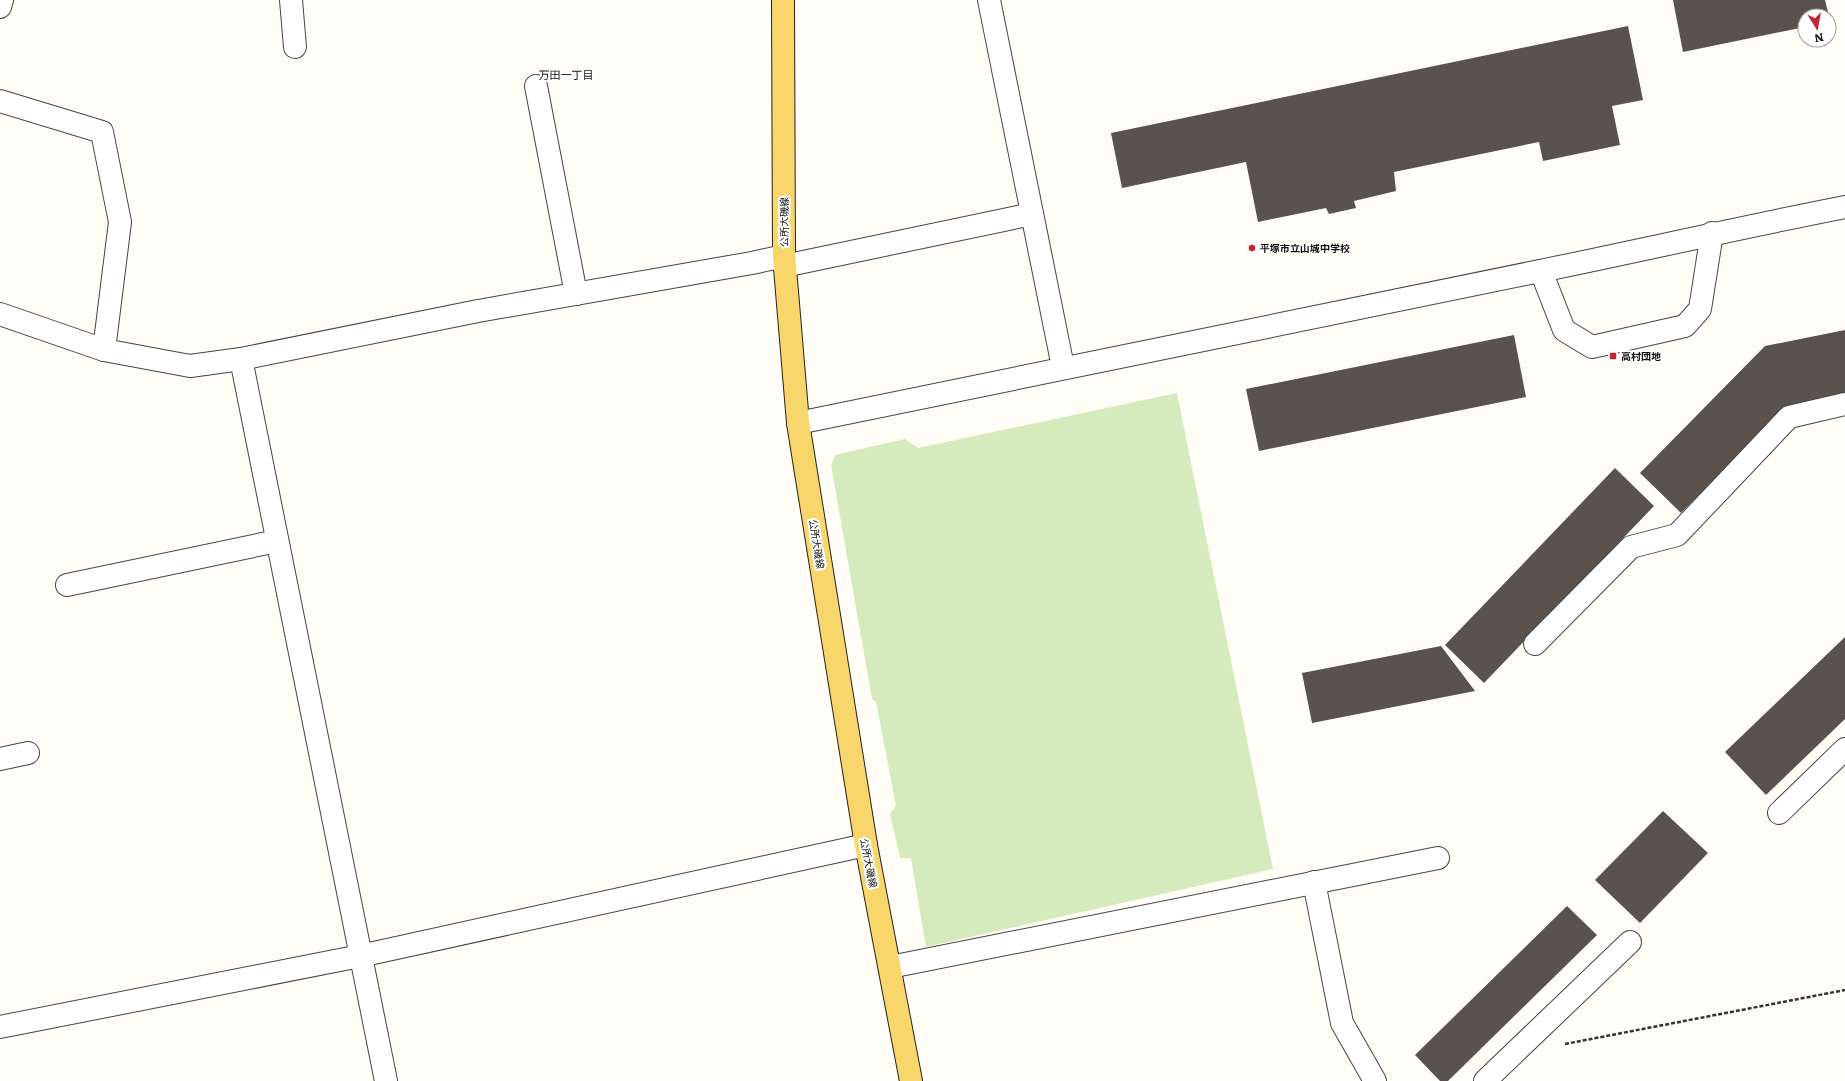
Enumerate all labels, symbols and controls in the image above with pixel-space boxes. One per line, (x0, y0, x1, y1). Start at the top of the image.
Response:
north arrow (1797, 8, 1837, 48)
text: N (1813, 30, 1825, 48)
district label: 万田一丁目 (539, 66, 594, 82)
street label: 公所大磯線 (776, 197, 791, 247)
place label: 平塚市立山城中学校 (1260, 240, 1350, 255)
marker: 平塚市立山城中学校 (1247, 243, 1257, 253)
place label: 高村団地 (1621, 348, 1661, 363)
marker: 高村団地 (1608, 351, 1618, 361)
street label: 公所大磯線 (806, 518, 829, 570)
street label: 公所大磯線 (857, 837, 882, 889)

